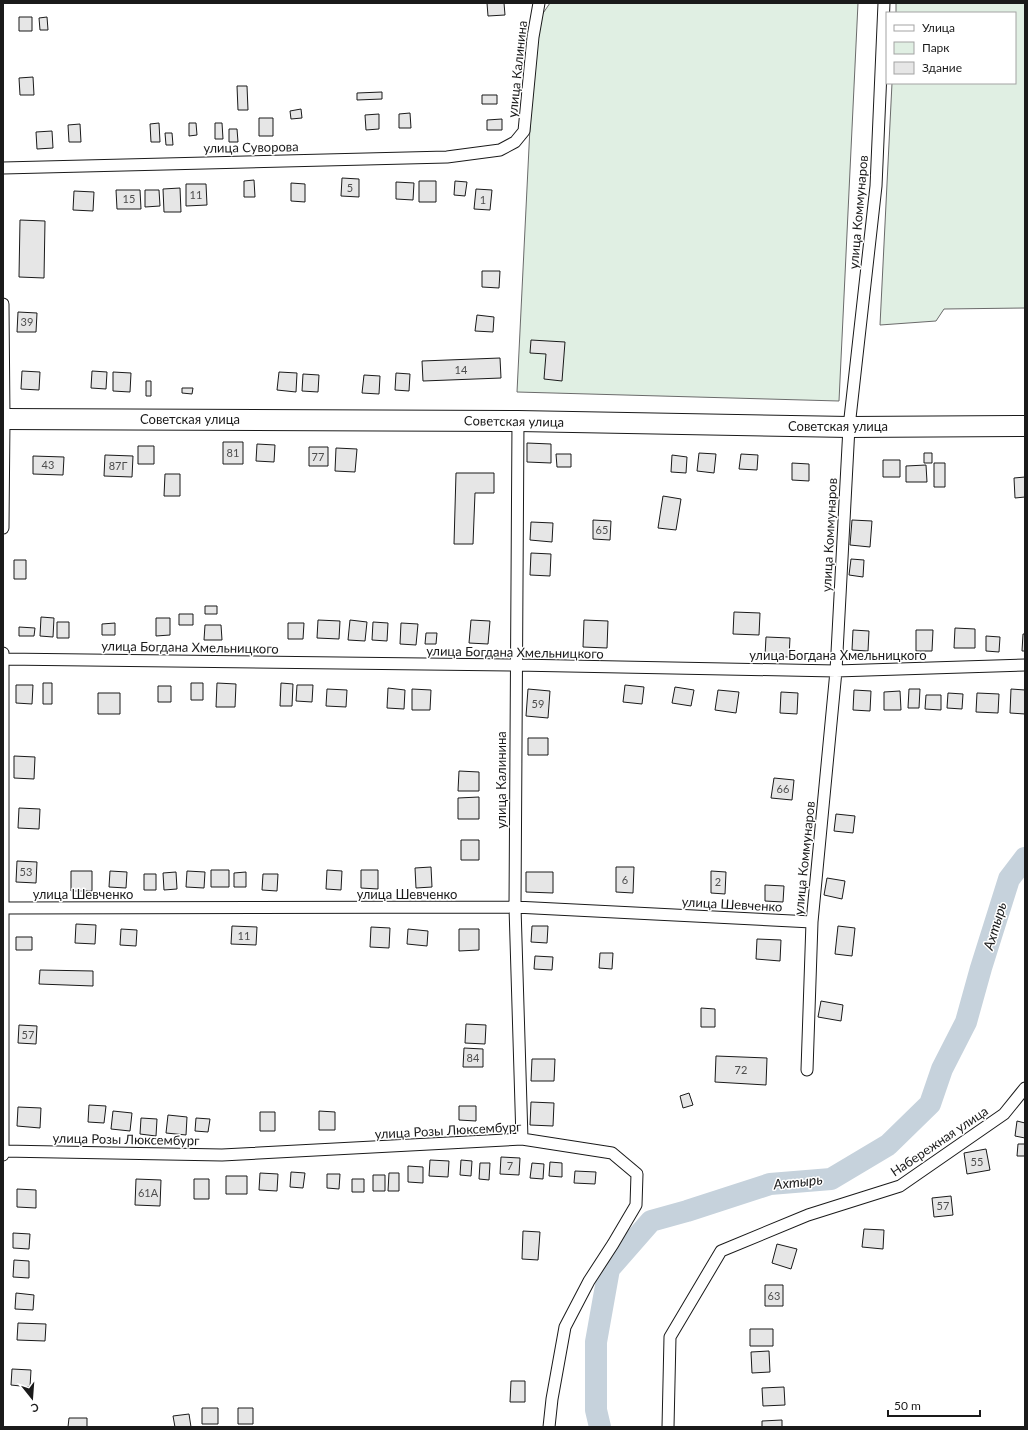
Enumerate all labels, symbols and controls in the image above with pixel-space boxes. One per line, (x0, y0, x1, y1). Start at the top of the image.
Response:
legend (886, 12, 1016, 84)
street label: улица Калинина (504, 20, 530, 118)
text: Улица (922, 20, 955, 35)
text: Парк (922, 40, 950, 55)
text: Здание (922, 60, 962, 75)
street label: улица Суворова (203, 138, 299, 156)
street label: улица Коммунаров (845, 154, 871, 270)
house number: 5 (347, 181, 353, 194)
house number: 11 (190, 188, 202, 201)
house number: 15 (123, 192, 135, 205)
house number: 1 (480, 193, 486, 206)
house number: 39 (21, 315, 33, 328)
house number: 14 (455, 363, 468, 376)
street label: Советская улица (140, 411, 240, 427)
street label: Советская улица (464, 412, 564, 430)
street label: Советская улица (788, 418, 888, 434)
house number: 81 (227, 446, 239, 459)
house number: 77 (312, 450, 324, 463)
house number: 43 (42, 458, 54, 471)
house number: 87Г (109, 459, 127, 472)
street label: улица Коммунаров (818, 477, 840, 593)
house number: 65 (596, 523, 608, 536)
street label: улица Богдана Хмельницкого (101, 637, 279, 657)
street label: улица Богдана Хмельницкого (426, 642, 604, 662)
street label: улица Богдана Хмельницкого (749, 647, 927, 663)
house number: 59 (532, 697, 544, 710)
street label: улица Калинина (493, 731, 509, 829)
house number: 66 (777, 782, 789, 795)
street label: улица Коммунаров (790, 800, 818, 916)
house number: 53 (20, 865, 32, 878)
house number: 6 (622, 873, 628, 886)
house number: 2 (715, 875, 721, 888)
street label: улица Шевченко (33, 886, 133, 902)
street label: улица Шевченко (357, 886, 457, 902)
street label: улица Шевченко (681, 893, 783, 915)
water label: Ахтырь (979, 900, 1010, 953)
house number: 11 (238, 929, 250, 942)
house number: 57 (22, 1028, 34, 1041)
house number: 84 (467, 1051, 480, 1064)
house number: 72 (735, 1063, 747, 1076)
street label: Набережная улица (887, 1102, 991, 1180)
street label: улица Розы Люксембург (374, 1118, 522, 1142)
street label: улица Розы Люксембург (52, 1130, 200, 1148)
house number: 55 (971, 1155, 983, 1168)
house number: 7 (507, 1159, 513, 1172)
water label: Ахтырь (772, 1170, 823, 1193)
house number: 61А (138, 1186, 159, 1199)
house number: 57 (937, 1199, 949, 1212)
house number: 63 (768, 1289, 780, 1302)
north arrow (12, 1378, 52, 1418)
scale bar (888, 1392, 980, 1418)
text: 50 m (894, 1398, 921, 1413)
text: С (29, 1401, 40, 1416)

